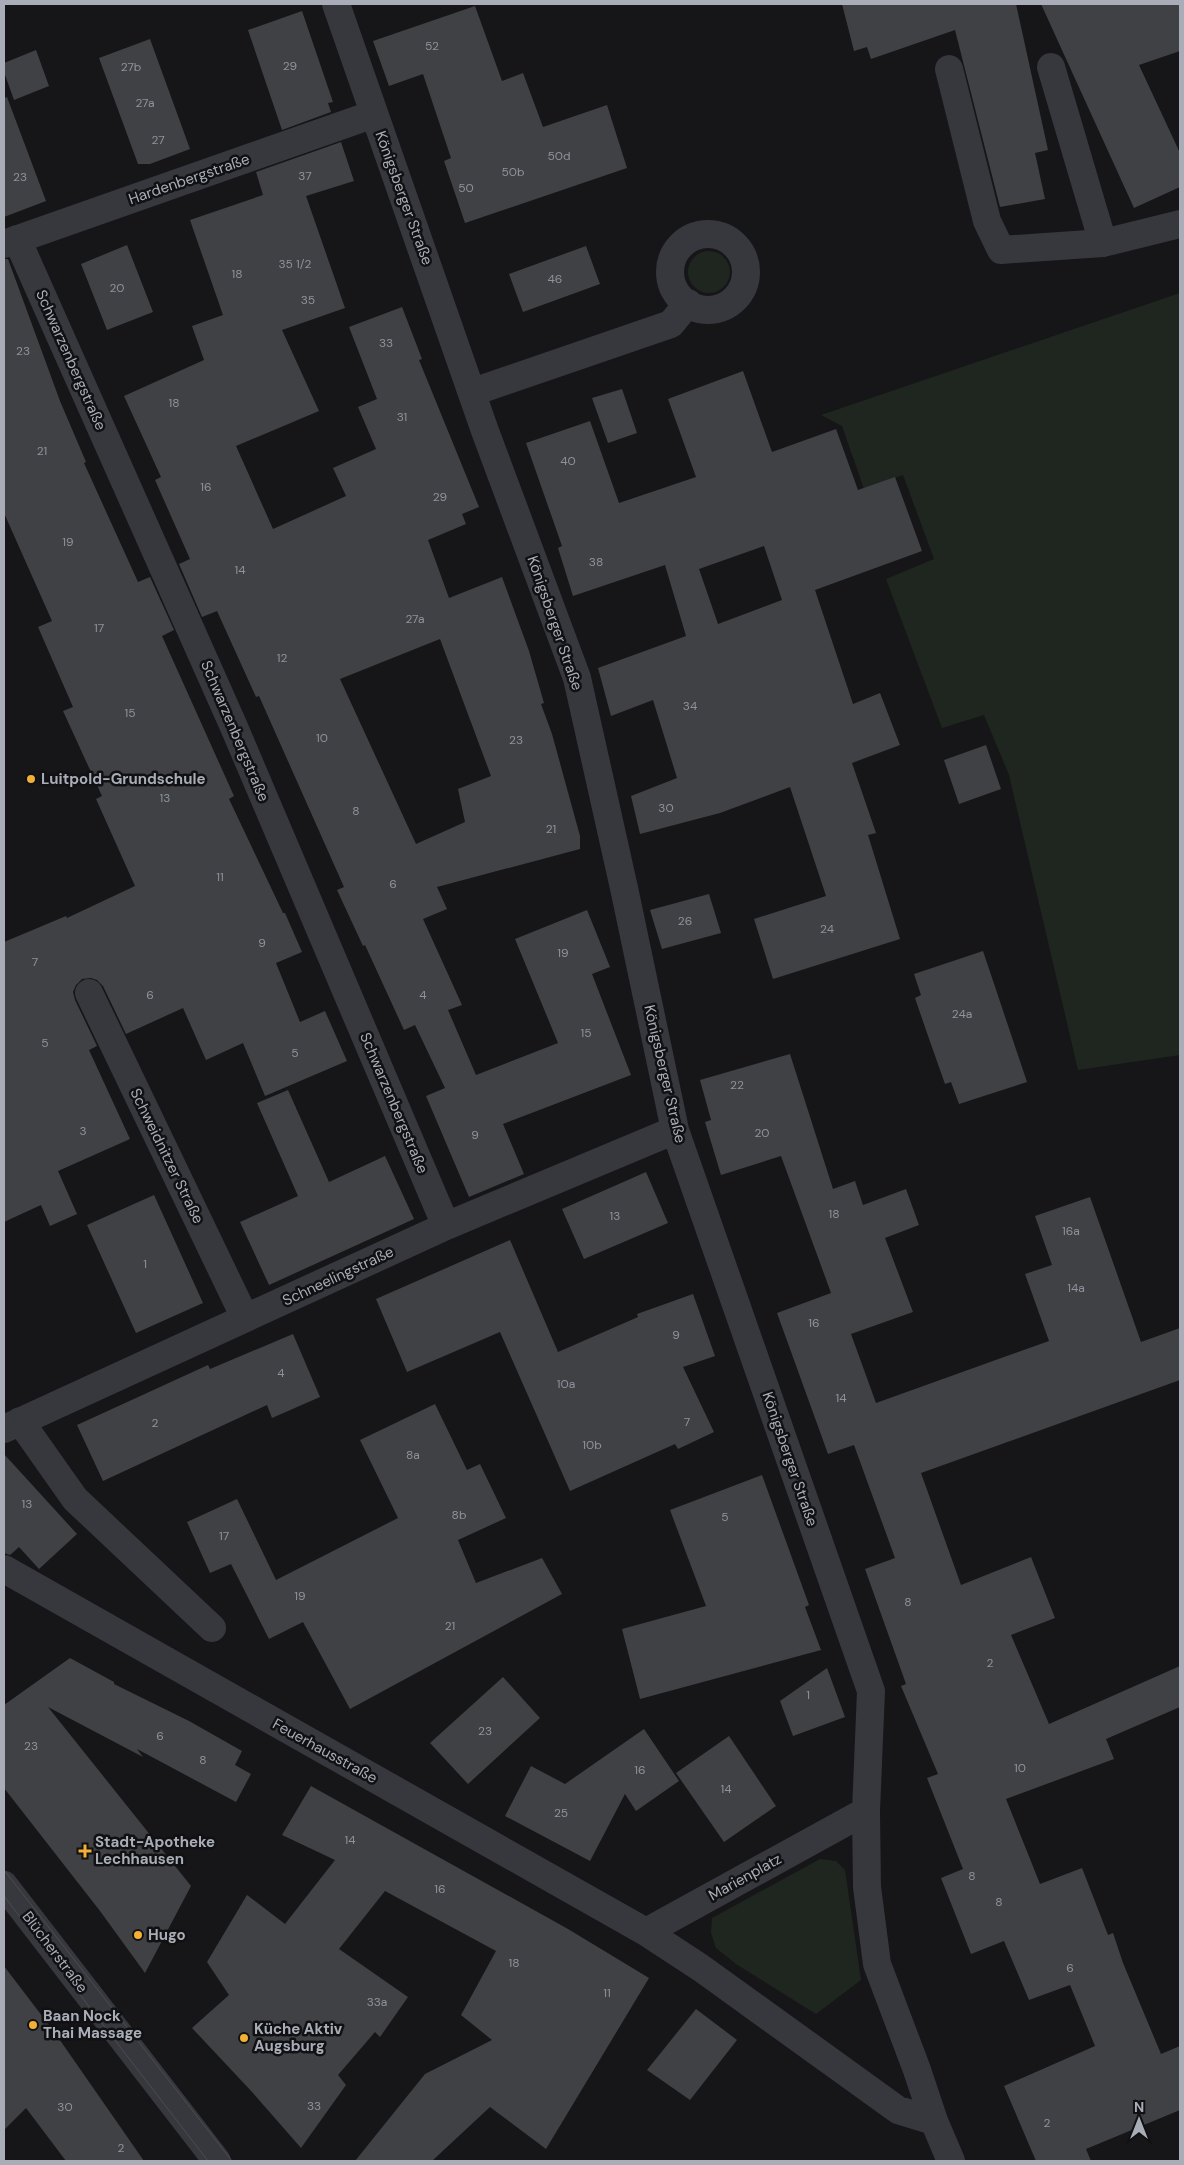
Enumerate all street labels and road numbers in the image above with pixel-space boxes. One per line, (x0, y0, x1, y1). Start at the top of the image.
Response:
street label: Königsberger Straße (370, 128, 438, 268)
street label: Hardenbergstraße (126, 149, 252, 209)
street label: Schwarzenbergstraße (31, 287, 111, 433)
street label: Königsberger Straße (523, 553, 587, 693)
street label: Schwarzenbergstraße (196, 657, 274, 805)
street label: Königsberger Straße (639, 1003, 691, 1145)
street label: Schwarzenbergstraße (355, 1029, 433, 1177)
street label: Schweidnitzer Straße (126, 1085, 208, 1227)
street label: Schneelingstraße (279, 1241, 397, 1311)
street label: Königsberger Straße (758, 1389, 822, 1529)
street label: Feuerhausstraße (269, 1714, 381, 1788)
street label: Marienplatz (705, 1849, 785, 1905)
street label: Blücherstraße (18, 1907, 92, 1997)

